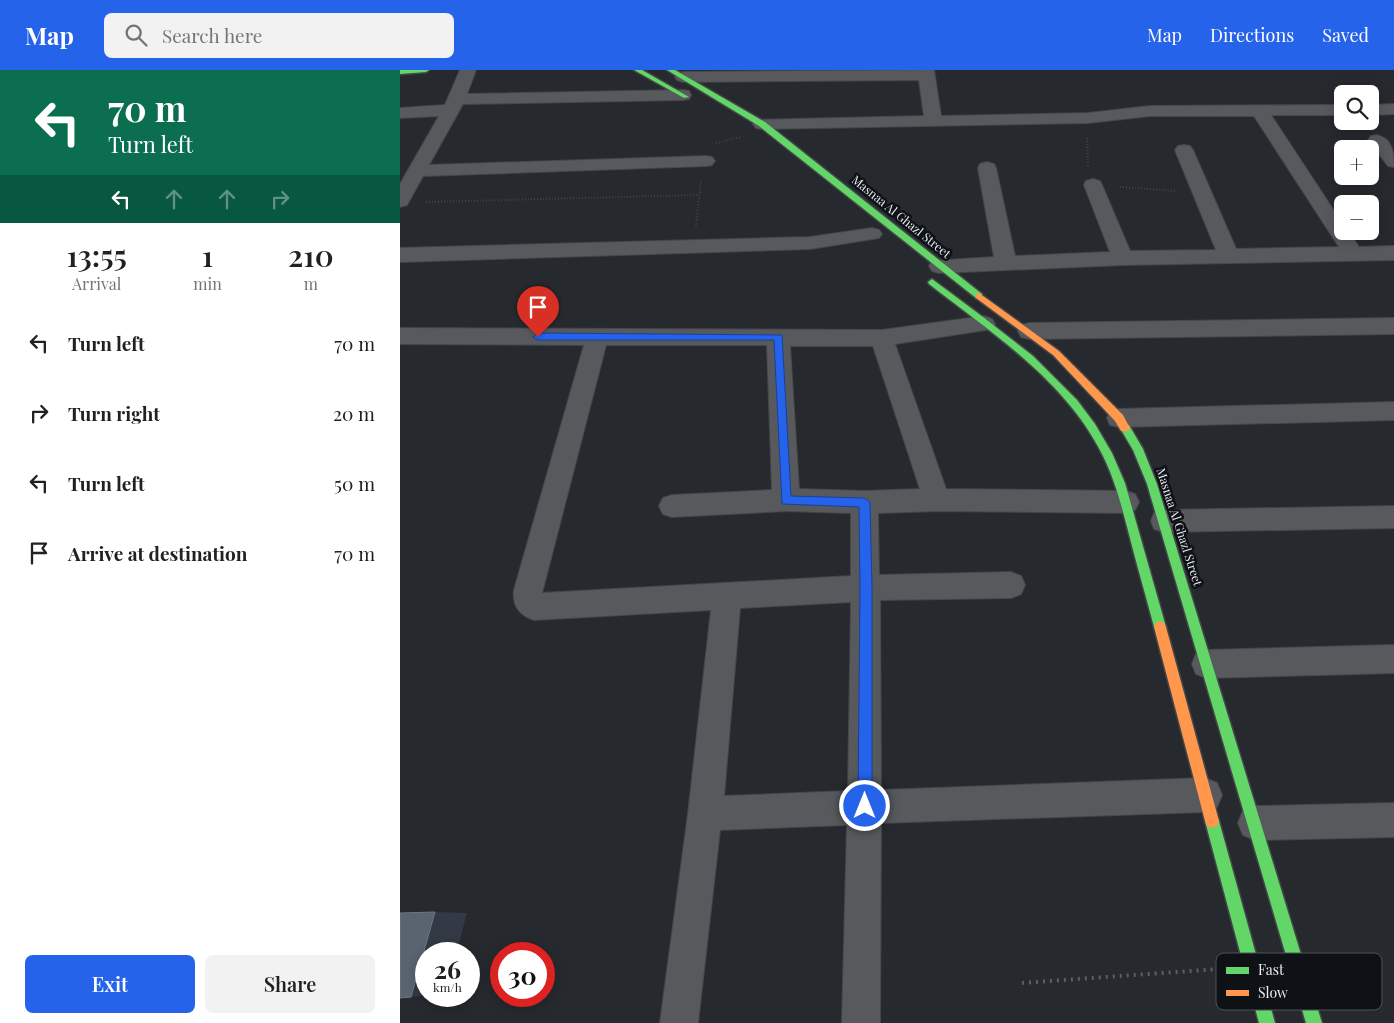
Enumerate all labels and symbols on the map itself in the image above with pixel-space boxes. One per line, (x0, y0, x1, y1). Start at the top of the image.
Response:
street label: Masnaa Al Ghazl Street (849, 171, 955, 262)
pin (517, 286, 559, 337)
street label: Masnaa Al Ghazl Street (1153, 466, 1207, 588)
position arrow (838, 779, 890, 831)
speed limit sign: 30 (490, 942, 555, 1007)
legend (1216, 953, 1382, 1010)
text: Fast (1258, 960, 1285, 979)
text: Slow (1258, 983, 1288, 1002)

